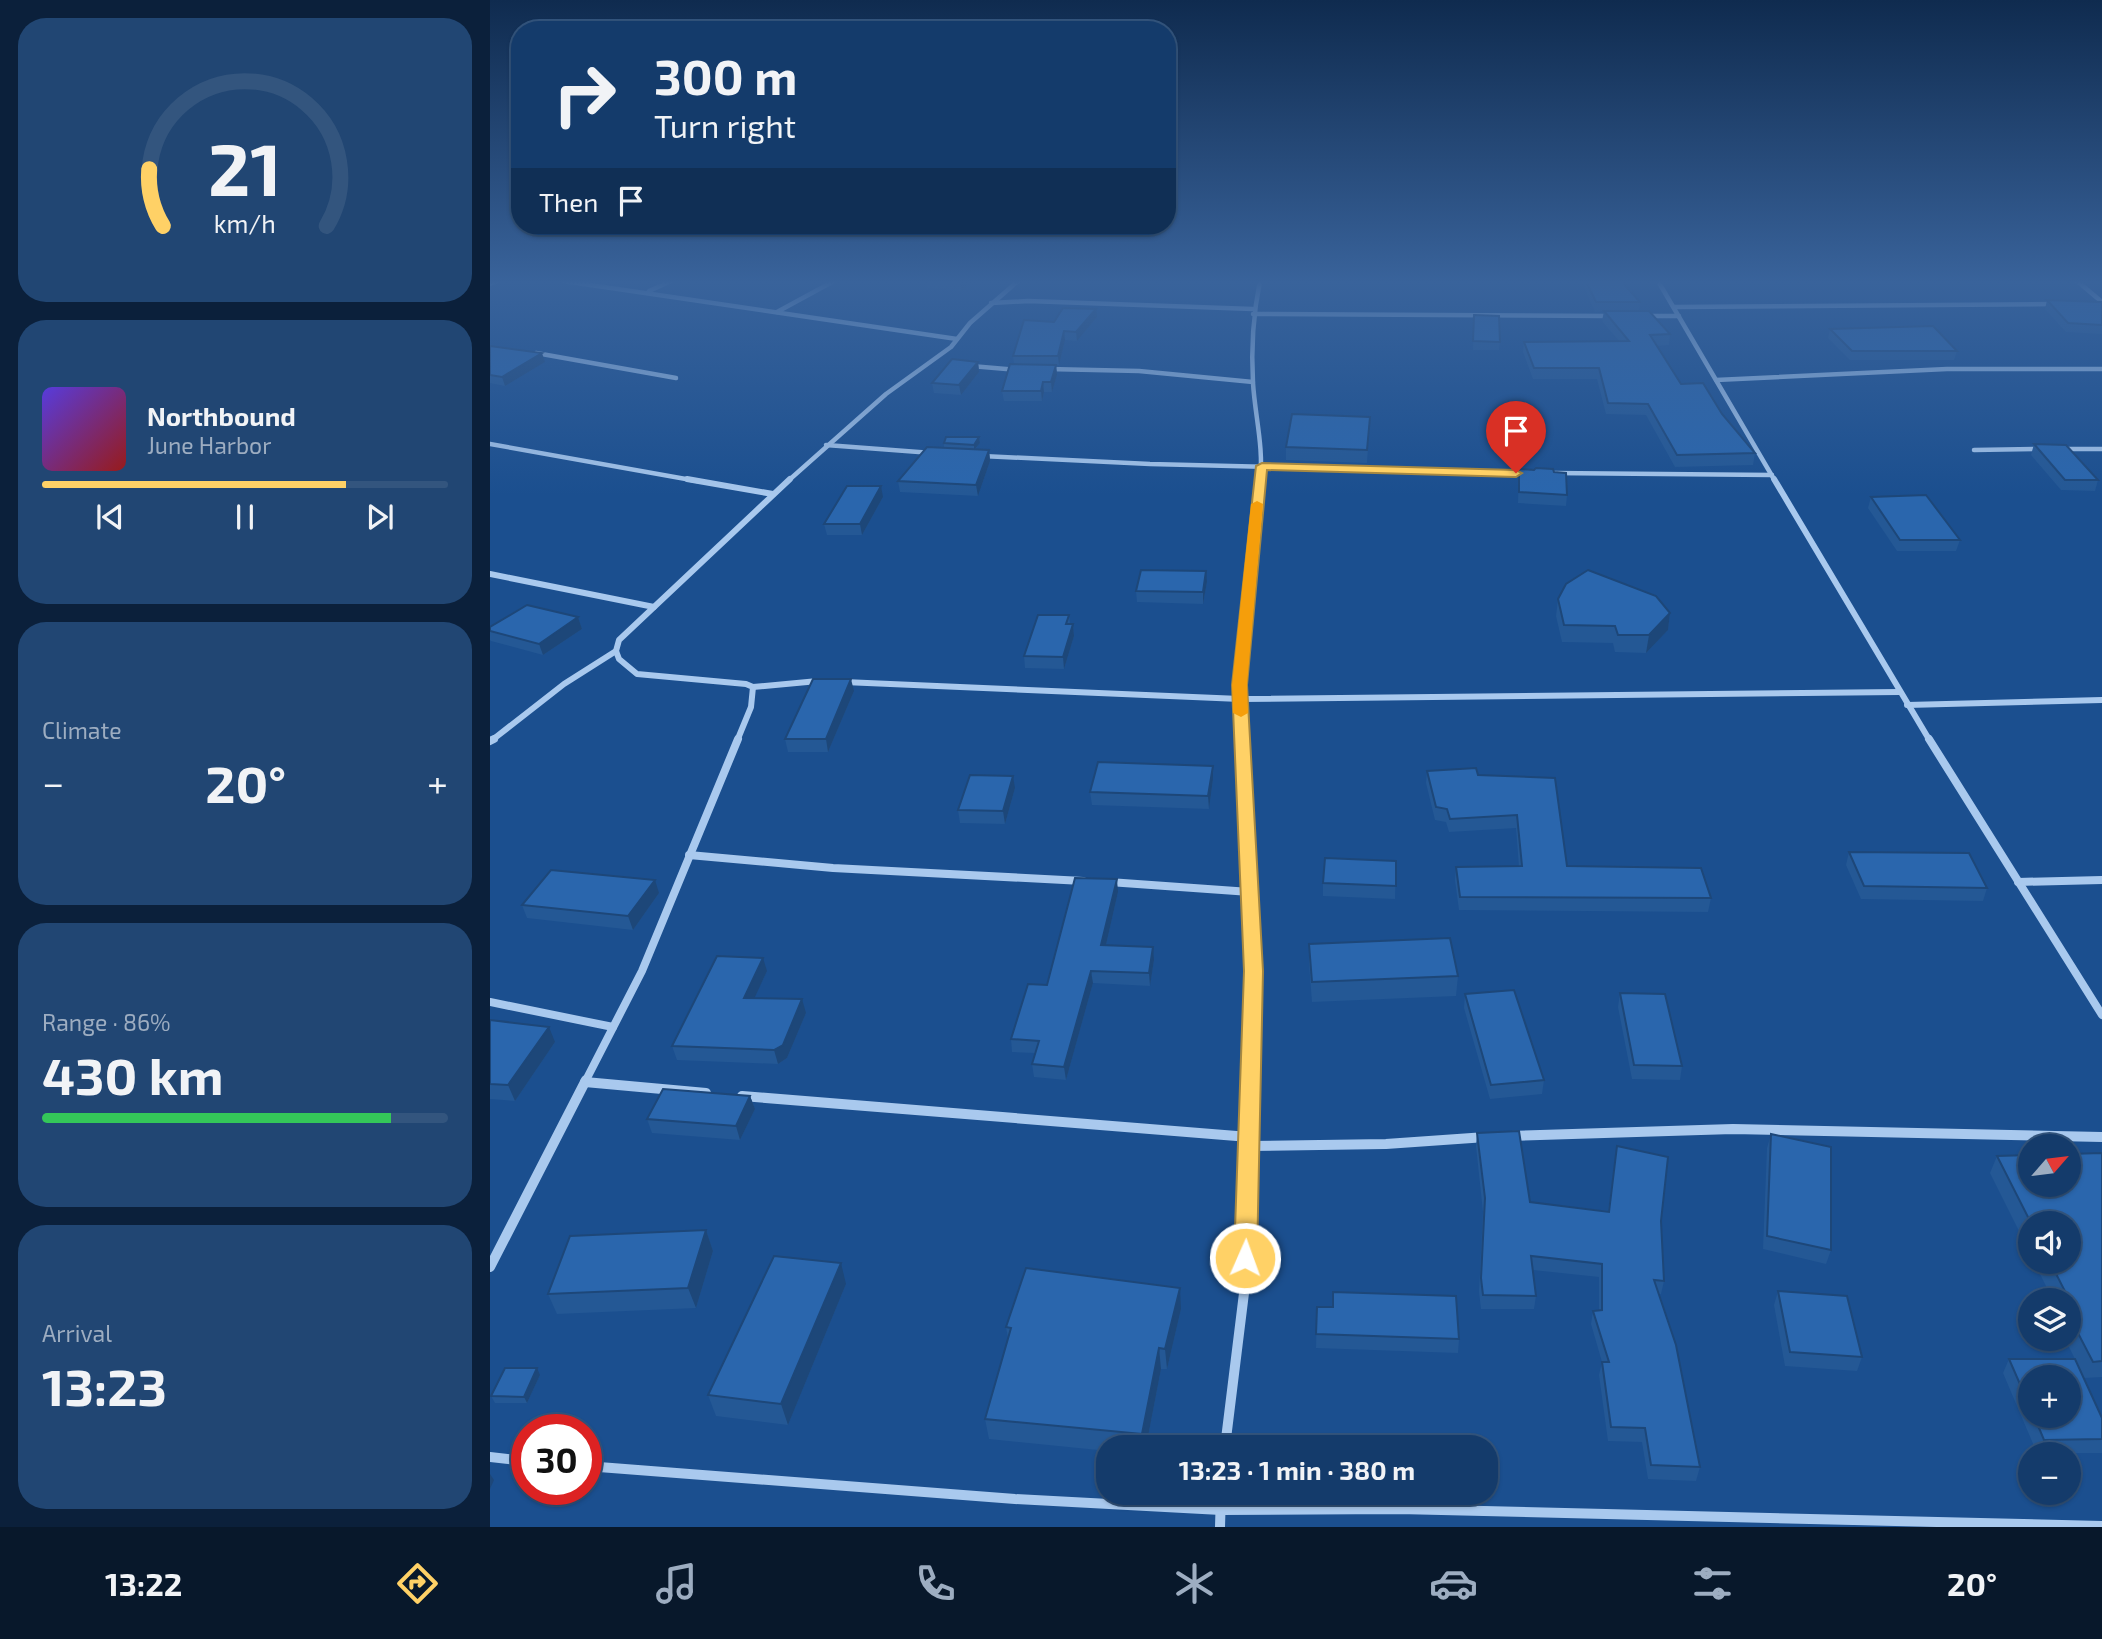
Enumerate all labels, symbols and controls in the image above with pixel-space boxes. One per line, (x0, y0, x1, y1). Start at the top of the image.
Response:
text: 300 m (654, 46, 797, 105)
icon: right (539, 49, 630, 140)
text: Turn right (654, 106, 796, 144)
text: 21 (208, 123, 282, 211)
icon: arrive (612, 182, 650, 220)
text: Then (539, 186, 598, 217)
text: km/h (214, 208, 276, 238)
text: Northbound (147, 400, 296, 431)
pin (1486, 401, 1546, 473)
icon: arrive (1497, 412, 1535, 450)
text: June Harbor (147, 431, 271, 459)
icon: previous (91, 498, 129, 536)
icon: pause (226, 498, 264, 536)
icon: next (361, 498, 399, 536)
text: Climate (42, 716, 122, 744)
text: 20° (205, 751, 286, 813)
text: − (42, 759, 64, 805)
text: + (427, 759, 448, 805)
text: Range · 86% (42, 1008, 171, 1036)
text: 430 km (42, 1043, 224, 1105)
north arrow (2018, 1134, 2081, 1197)
map controls (2018, 1134, 2081, 1505)
button: sound (2018, 1211, 2081, 1274)
position arrow (1208, 1221, 1282, 1295)
button: layers (2018, 1288, 2081, 1351)
text: Arrival (42, 1319, 112, 1347)
text: 13:23 (42, 1354, 167, 1416)
button: + (2018, 1365, 2081, 1428)
speed limit sign: 30 (511, 1414, 602, 1505)
button: − (2018, 1442, 2081, 1505)
text: 13:23 · 1 min · 380 m (1179, 1454, 1415, 1485)
icon: directions (393, 1559, 442, 1608)
icon: music (652, 1559, 701, 1608)
icon: phone (911, 1559, 960, 1608)
icon: climate (1170, 1559, 1219, 1608)
icon: car (1429, 1559, 1478, 1608)
icon: filters (1688, 1559, 1737, 1608)
text: 13:22 (105, 1564, 182, 1602)
text: 20° (1947, 1564, 1997, 1602)

